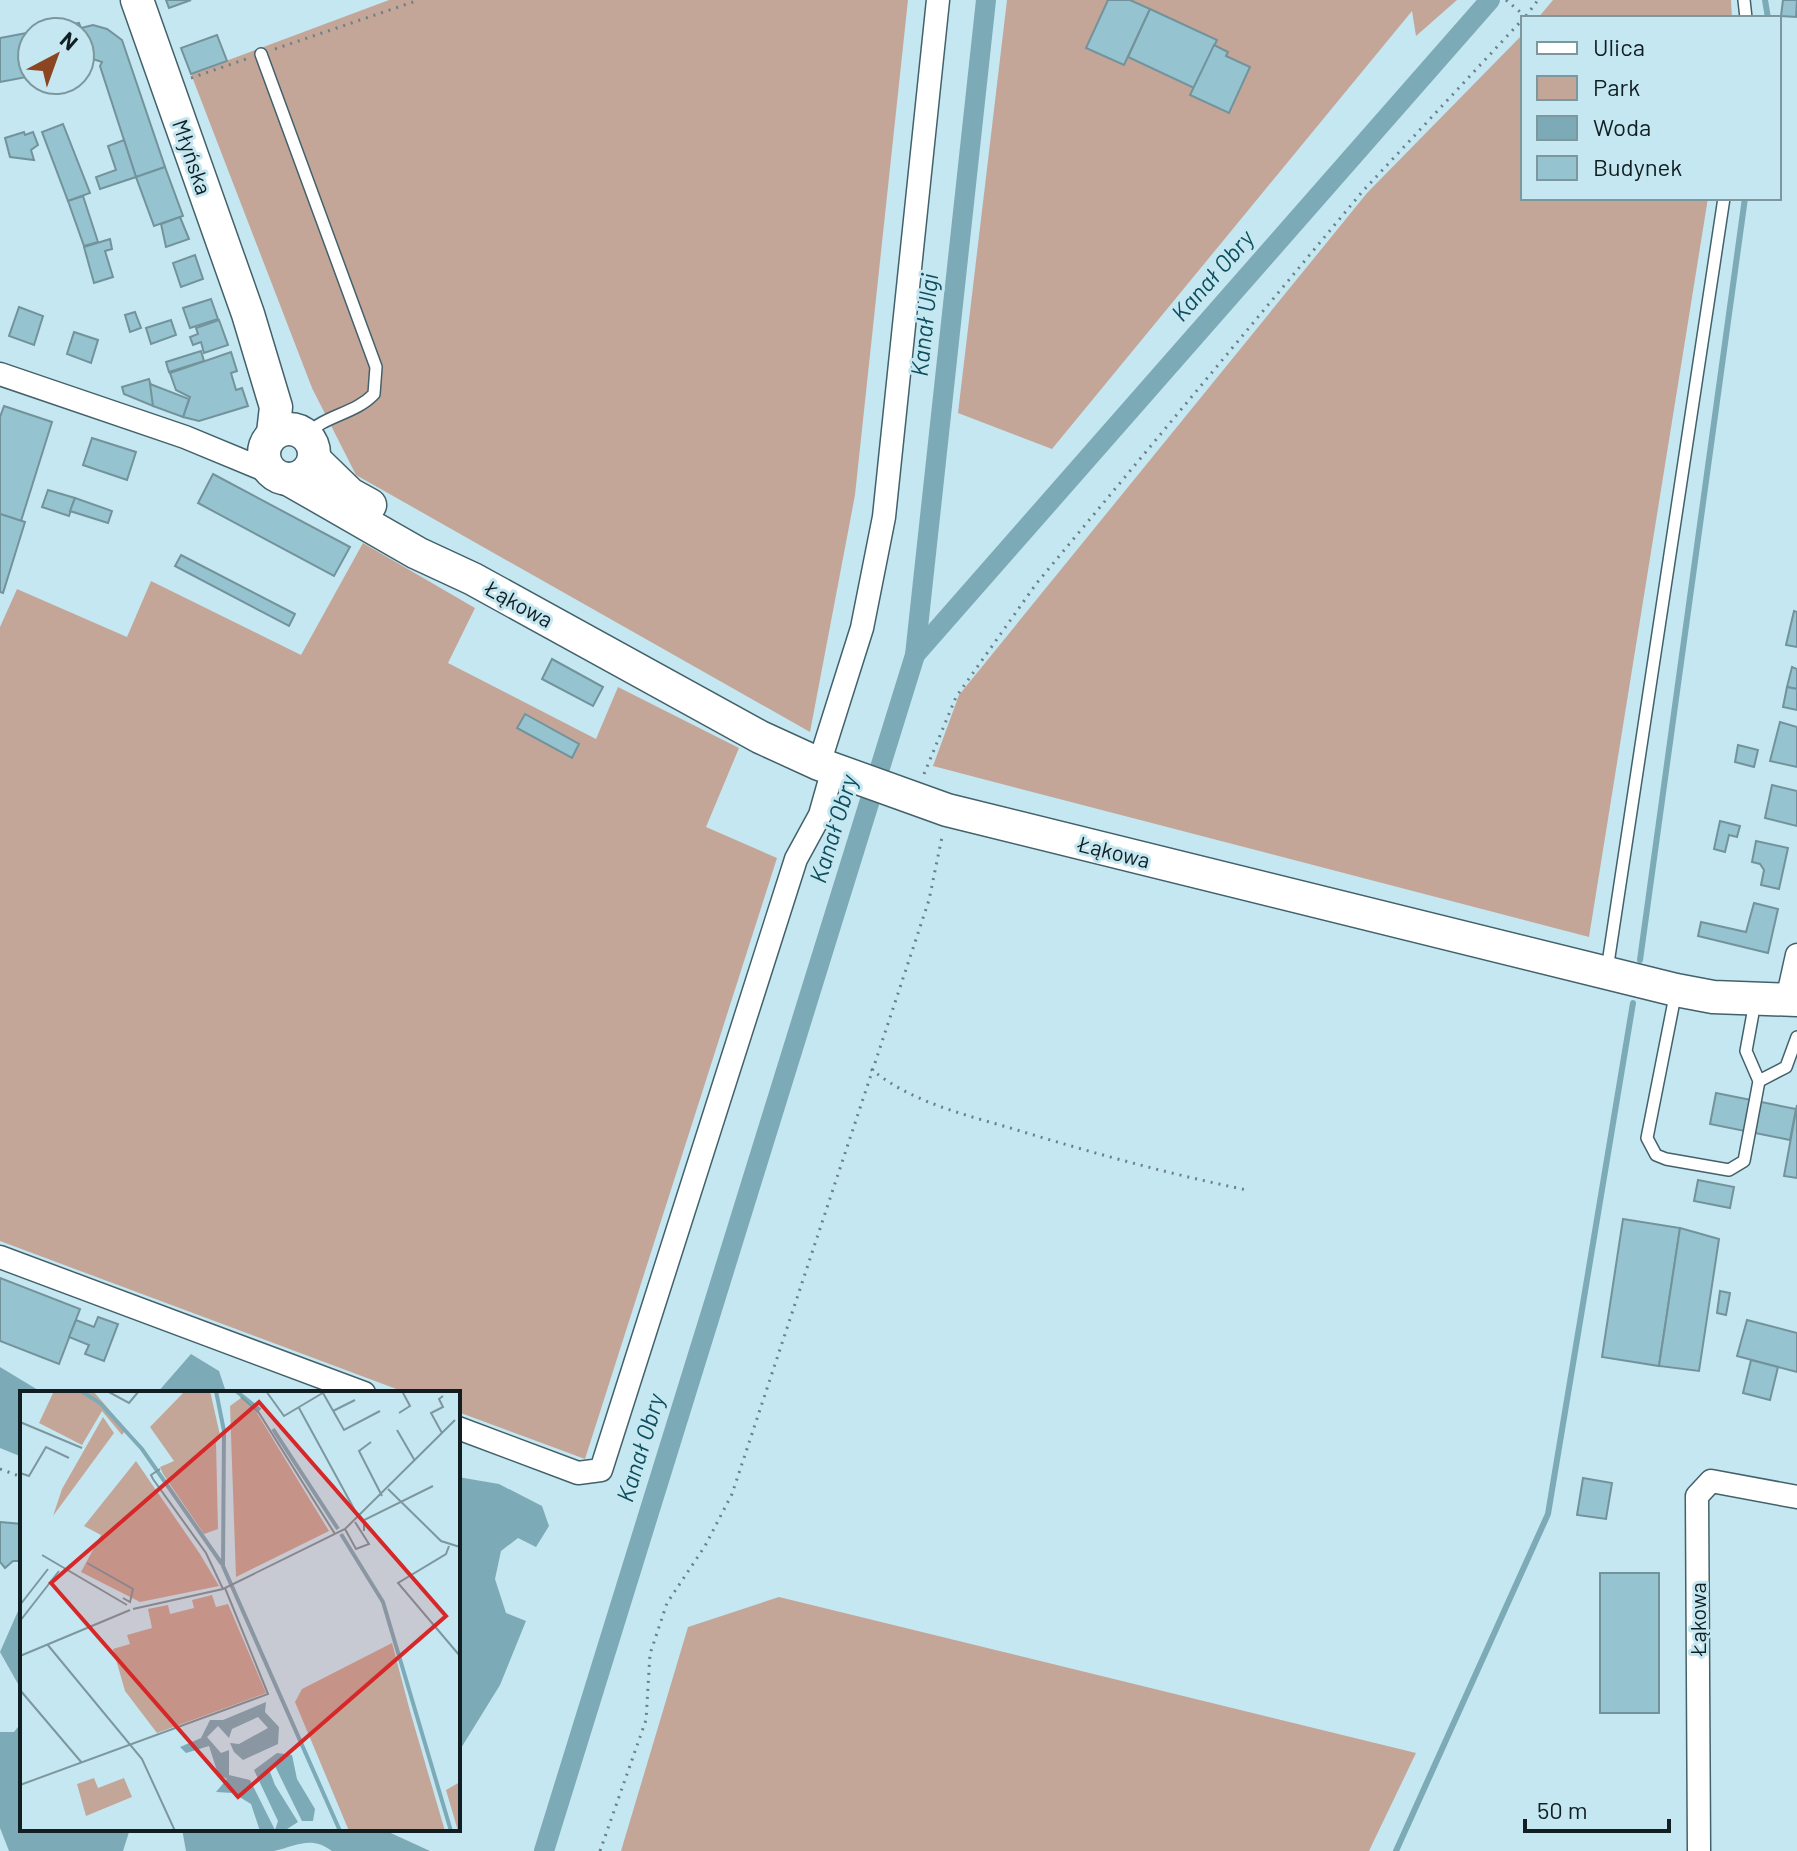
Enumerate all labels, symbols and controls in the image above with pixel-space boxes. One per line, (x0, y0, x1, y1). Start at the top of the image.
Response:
north arrow (16, 16, 96, 96)
legend (1521, 16, 1781, 200)
text: N (56, 26, 84, 55)
text: Ulica (1593, 32, 1645, 61)
text: Park (1593, 72, 1640, 101)
text: Woda (1593, 112, 1651, 141)
street label: Młyńska (168, 116, 218, 198)
text: Budynek (1593, 152, 1682, 181)
water label: Kanał Obry (1164, 222, 1260, 327)
water label: Kanał Ulgi (904, 272, 943, 378)
street label: Łąkowa (480, 573, 558, 632)
water label: Kanał Obry (802, 770, 863, 886)
street label: Łąkowa (1075, 829, 1153, 873)
water label: Kanał Obry (609, 1389, 670, 1505)
inset map (20, 1391, 460, 1831)
street label: Łąkowa (1684, 1582, 1710, 1657)
scale bar (1525, 1783, 1669, 1833)
text: 50 m (1537, 1795, 1588, 1824)

